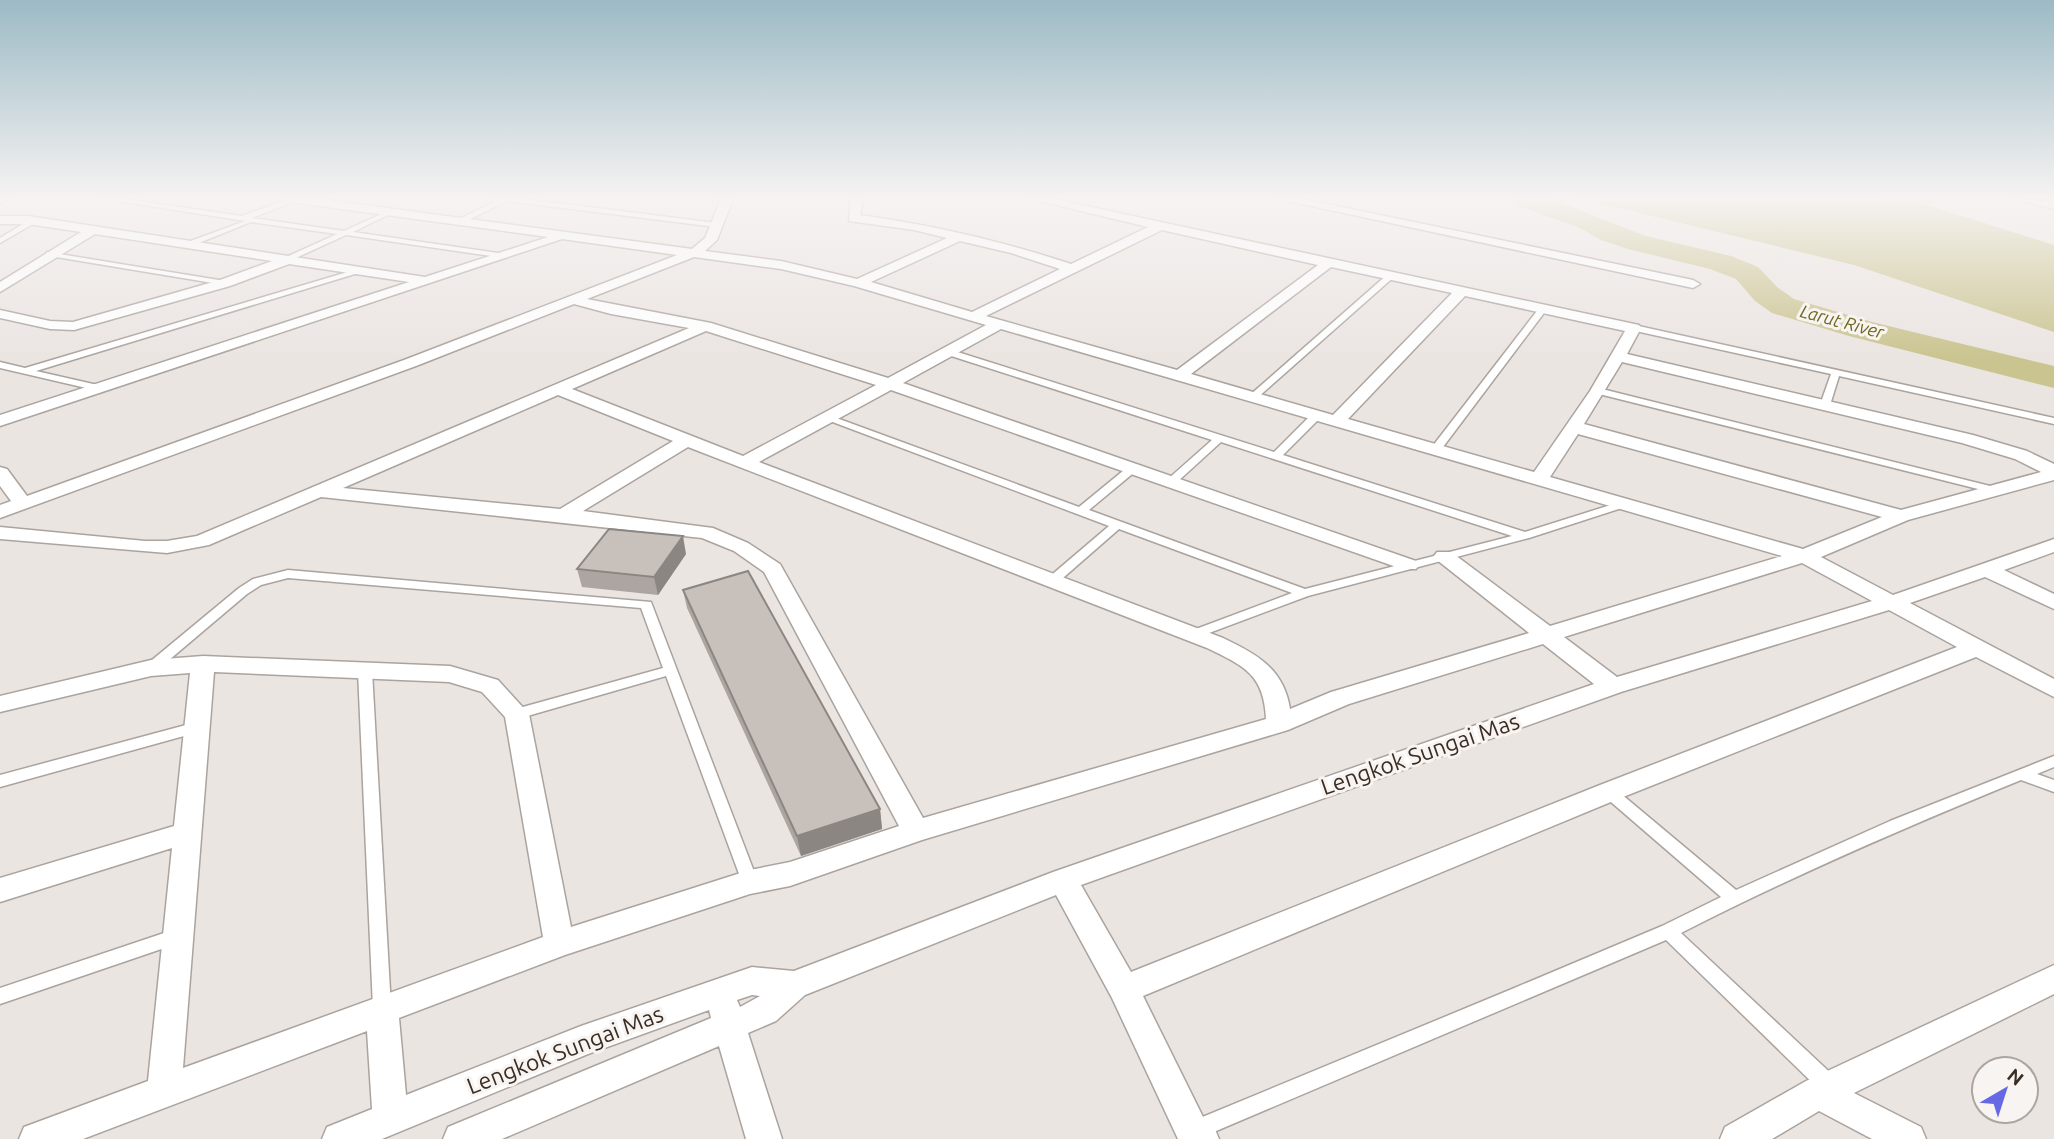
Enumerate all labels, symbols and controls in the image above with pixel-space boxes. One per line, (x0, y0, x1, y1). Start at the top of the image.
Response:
water label: Larut River (1798, 300, 1887, 342)
street label: Lengkok Sungai Mas (1317, 708, 1522, 799)
street label: Lengkok Sungai Mas (463, 1001, 667, 1099)
north arrow (1970, 1055, 2040, 1125)
text: N (2003, 1064, 2028, 1090)

